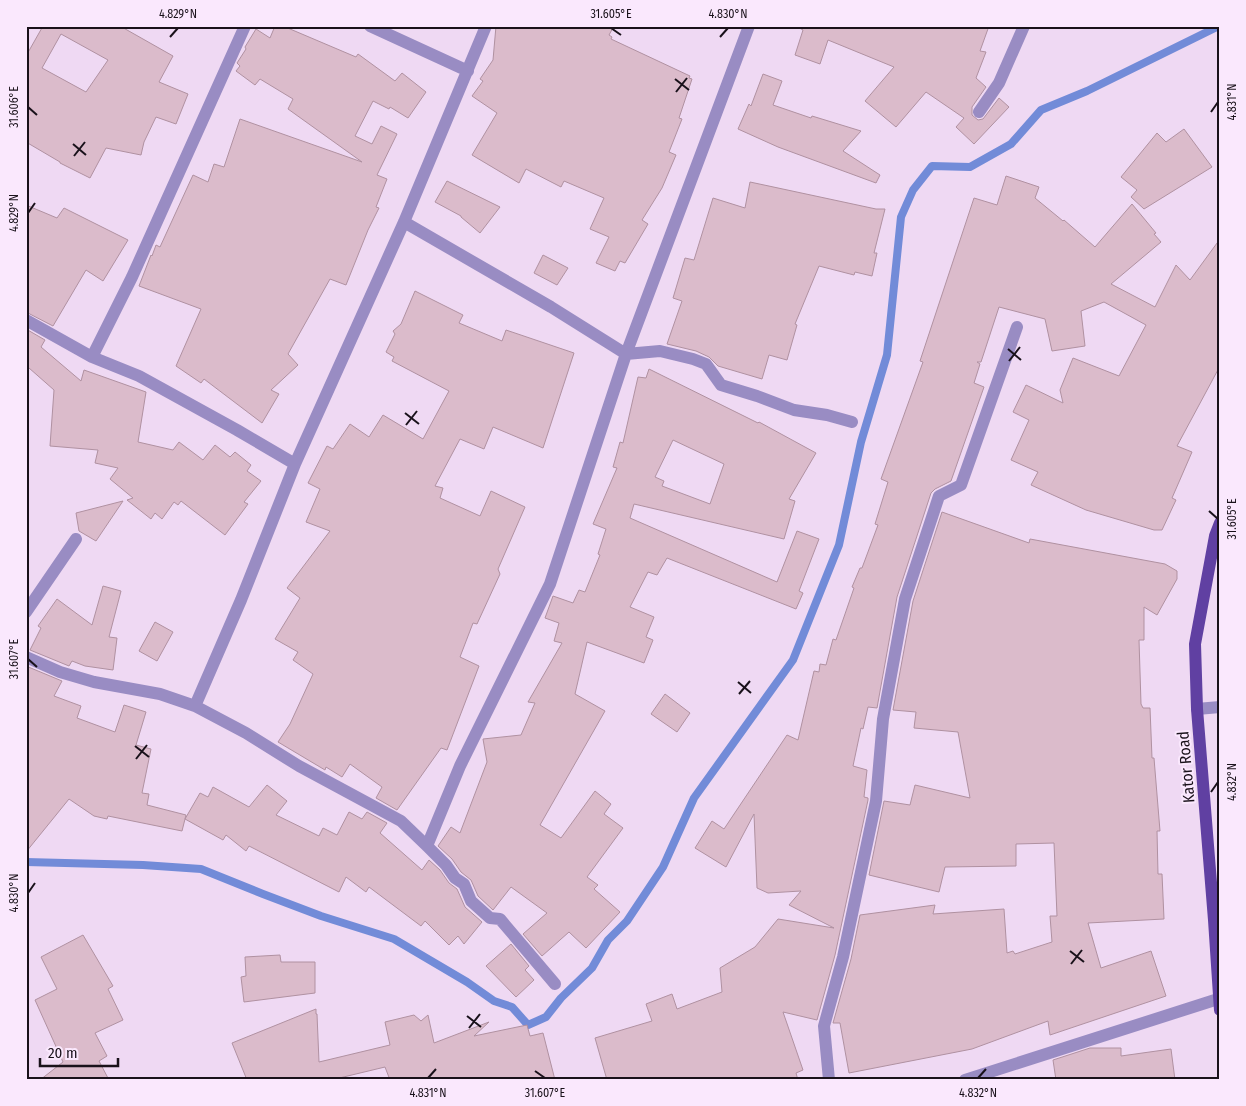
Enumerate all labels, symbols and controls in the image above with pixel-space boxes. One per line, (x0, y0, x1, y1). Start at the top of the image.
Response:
text: 4.829°N (159, 7, 197, 21)
text: 31.605°E (590, 7, 632, 21)
text: 4.830°N (709, 7, 747, 21)
text: 4.831°N (1225, 83, 1239, 121)
text: 31.606°E (7, 86, 21, 128)
text: 4.829°N (7, 194, 21, 232)
text: 31.605°E (1225, 498, 1239, 540)
text: 31.607°E (7, 638, 21, 679)
street label: Kator Road (1173, 730, 1199, 804)
text: 4.832°N (1225, 763, 1239, 801)
text: 4.830°N (7, 874, 21, 912)
scale bar (40, 1036, 118, 1068)
text: 20 m (48, 1044, 78, 1062)
text: 4.831°N (409, 1086, 447, 1100)
text: 31.607°E (525, 1086, 566, 1100)
text: 4.832°N (959, 1086, 997, 1100)

